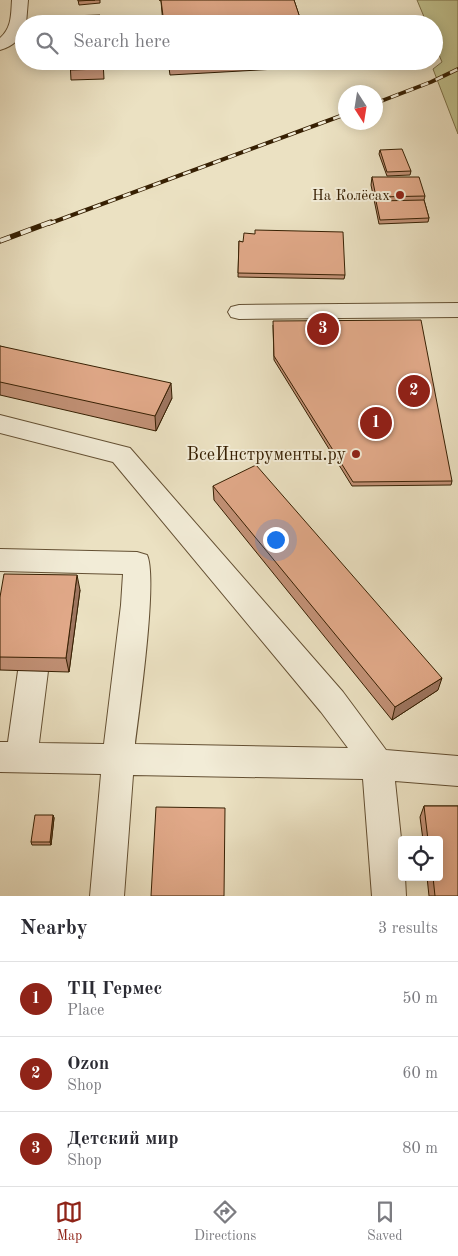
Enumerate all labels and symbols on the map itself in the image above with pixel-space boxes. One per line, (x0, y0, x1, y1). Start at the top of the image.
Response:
north arrow (338, 85, 383, 130)
place label: На Колёсах (312, 189, 390, 204)
marker: На Колёсах (394, 189, 406, 201)
pin: 3 (307, 310, 339, 348)
pin: 2 (398, 372, 430, 410)
pin: 1 (360, 404, 392, 442)
place label: ВсеИнструменты.ру (187, 446, 346, 464)
marker: ВсеИнструменты.ру (350, 448, 362, 460)
your location (263, 527, 289, 553)

